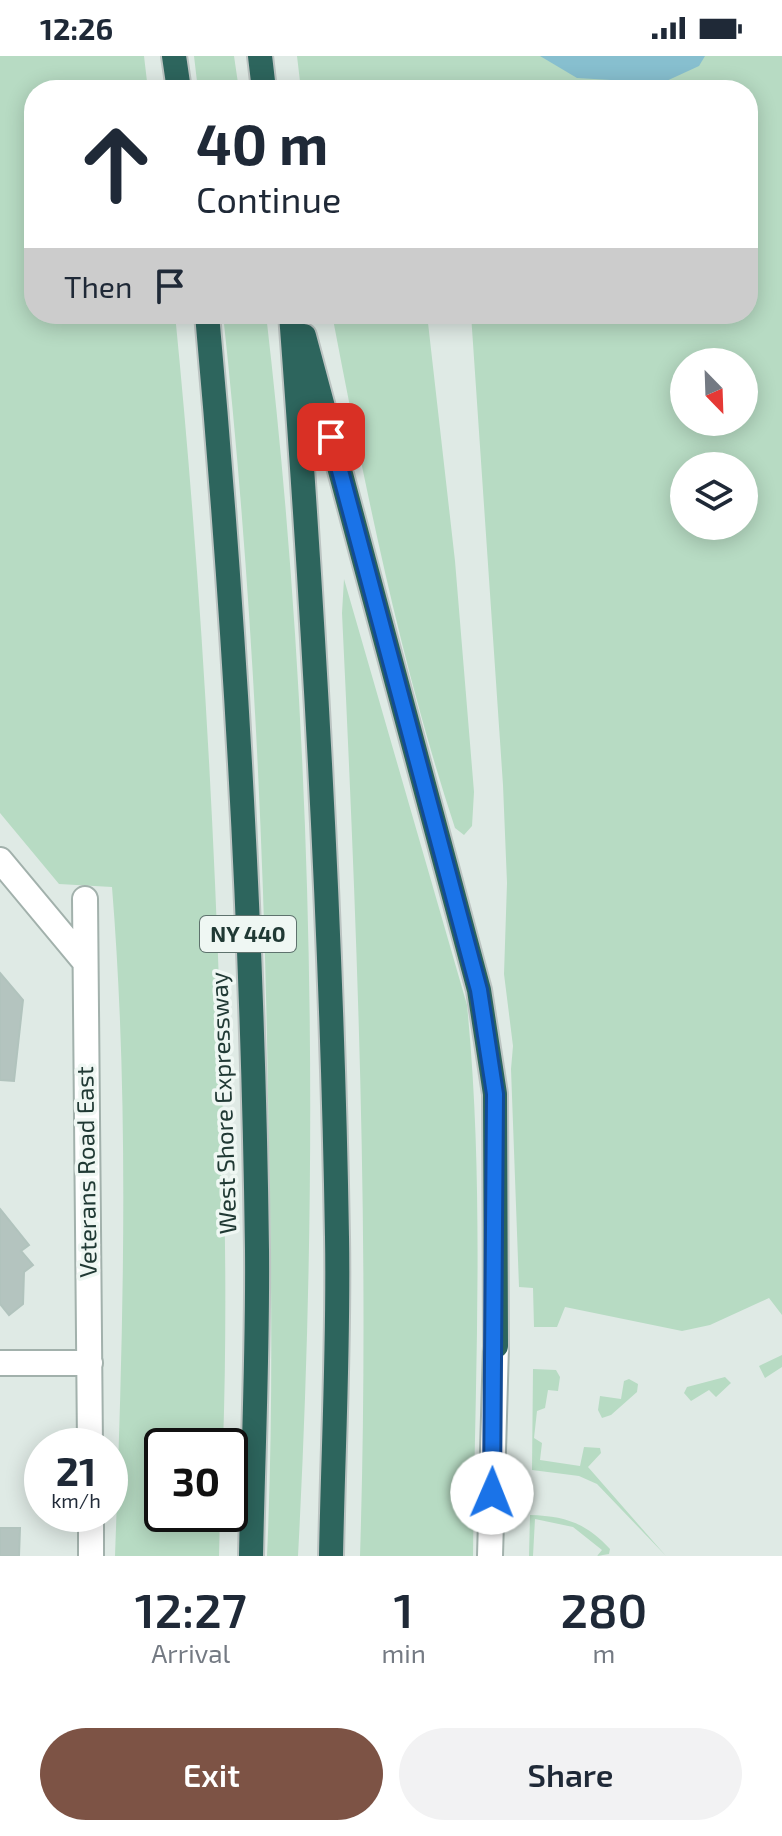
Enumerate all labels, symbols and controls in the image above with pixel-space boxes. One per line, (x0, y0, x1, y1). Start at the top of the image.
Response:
text: 12:26 (40, 10, 113, 46)
text: 40 m (196, 109, 328, 176)
icon: ahead (64, 112, 168, 216)
text: Continue (196, 177, 341, 220)
icon: arrive (148, 264, 192, 308)
text: Then (64, 268, 132, 304)
north arrow (670, 348, 758, 436)
map controls (670, 348, 758, 540)
pin (297, 403, 365, 471)
icon: arrive (309, 415, 353, 459)
button: layers (670, 452, 758, 540)
road number: NY 440 (200, 916, 296, 952)
street label: West Shore Expressway (203, 971, 242, 1235)
street label: Veterans Road East (69, 1066, 102, 1278)
speed limit sign: 30 (144, 1428, 248, 1532)
text: 21 (56, 1446, 96, 1494)
position arrow (450, 1451, 534, 1535)
text: km/h (51, 1488, 101, 1512)
text: 12:27 (135, 1580, 247, 1638)
text: 1 (394, 1580, 414, 1638)
text: 280 (560, 1580, 647, 1638)
text: Arrival (151, 1637, 230, 1668)
text: min (381, 1637, 426, 1668)
text: m (592, 1637, 615, 1668)
button: Exit (40, 1728, 383, 1820)
button: Share (399, 1728, 742, 1820)

